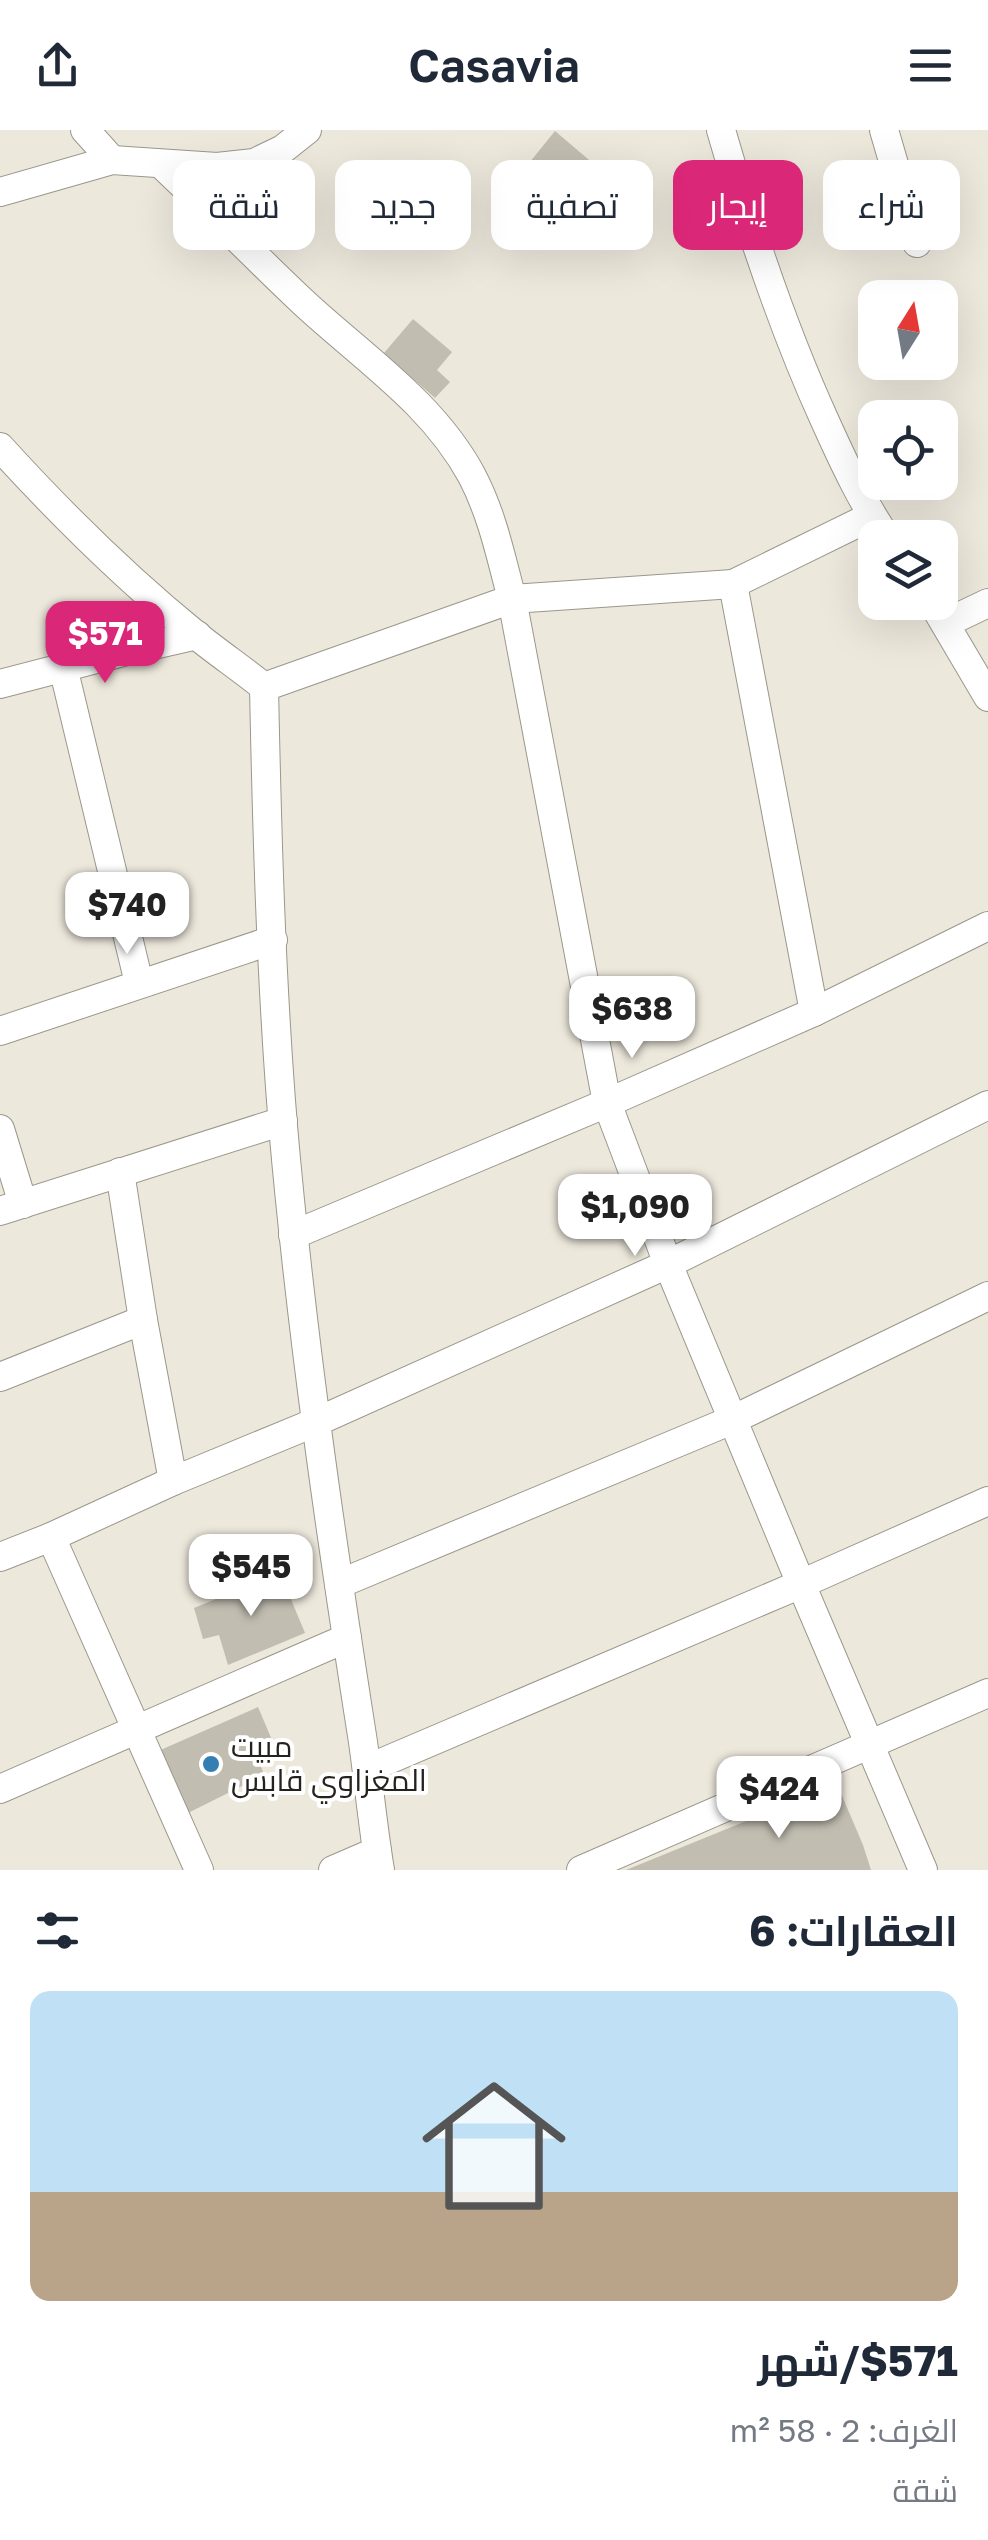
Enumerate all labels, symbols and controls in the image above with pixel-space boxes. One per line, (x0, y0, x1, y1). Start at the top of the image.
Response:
icon: share (30, 38, 85, 93)
text: Casavia (408, 38, 580, 92)
icon: menu (903, 38, 958, 93)
chip: شقة (173, 160, 315, 250)
chip: جديد (335, 160, 471, 250)
chip: تصفية (491, 160, 653, 250)
chip: إيجار (673, 160, 803, 250)
chip: شراء (823, 160, 960, 250)
north arrow (858, 280, 958, 380)
map controls (858, 280, 958, 620)
button: locate (858, 400, 958, 500)
button: layers (858, 520, 958, 620)
pin: $571 (46, 601, 164, 686)
text: $571 (68, 614, 142, 652)
pin: $740 (68, 872, 186, 957)
text: $740 (87, 885, 167, 923)
pin: $638 (573, 976, 691, 1061)
text: $638 (591, 989, 673, 1027)
pin: $1,090 (554, 1174, 716, 1259)
text: $1,090 (580, 1187, 690, 1225)
pin: $545 (192, 1534, 310, 1619)
text: $545 (211, 1547, 291, 1585)
place label: مبيت المغزاوي قابس (231, 1728, 427, 1804)
marker: مبيت المغزاوي قابس (200, 1753, 222, 1775)
pin: $424 (720, 1756, 838, 1841)
text: $424 (739, 1769, 819, 1807)
icon: filters (30, 1903, 85, 1958)
text: العقارات: 6 (749, 1905, 958, 1955)
icon: home (404, 2056, 584, 2236)
text: $571/شهر (757, 2335, 958, 2385)
text: الغرف: 2 · 58 m² (730, 2411, 958, 2449)
text: شقة (893, 2471, 958, 2509)

